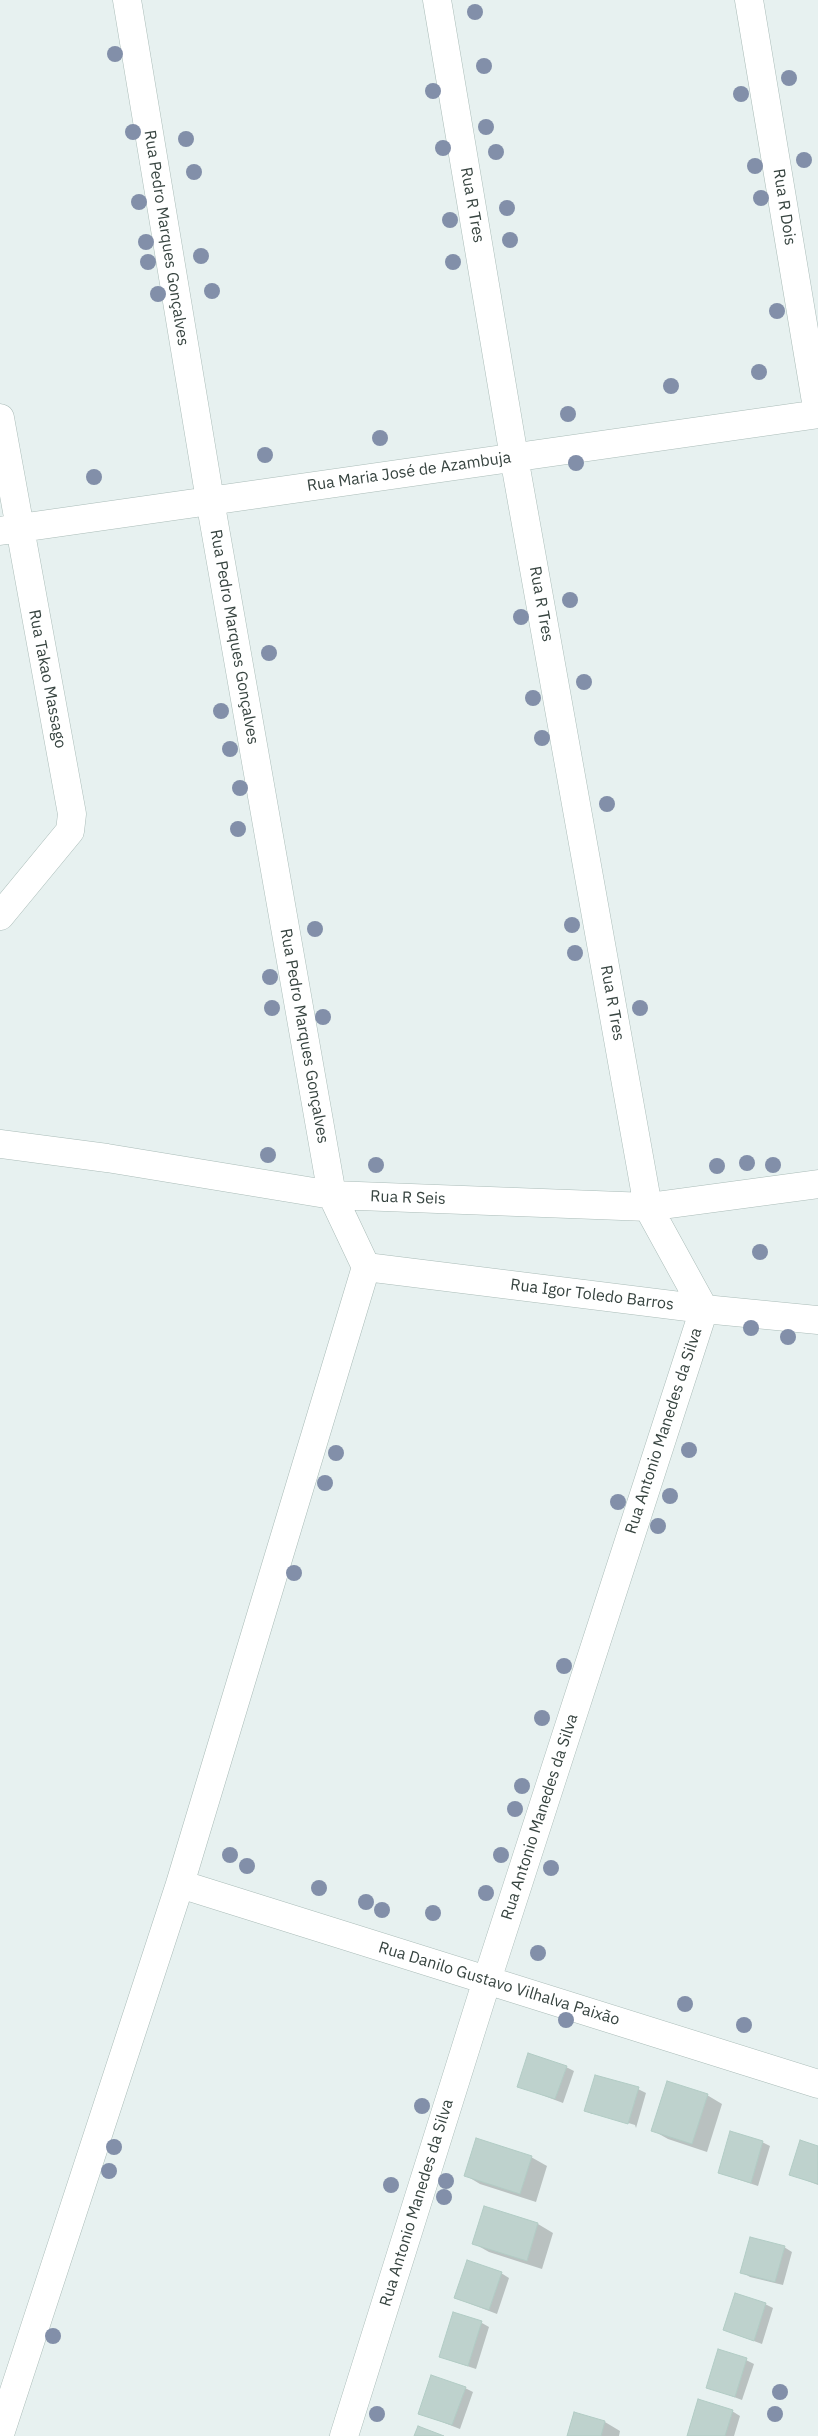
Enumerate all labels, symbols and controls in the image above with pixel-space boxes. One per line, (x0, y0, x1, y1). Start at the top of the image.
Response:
street label: Rua Pedro Marques Gonçalves (139, 129, 193, 347)
street label: Rua R Tres (456, 166, 488, 244)
street label: Rua R Dois (768, 167, 800, 247)
street label: Rua Maria José de Azambuja (306, 448, 512, 496)
street label: Rua Pedro Marques Gonçalves (206, 528, 262, 746)
street label: Rua R Tres (525, 565, 557, 643)
street label: Rua Takao Massago (24, 608, 70, 750)
street label: Rua Pedro Marques Gonçalves (276, 927, 332, 1145)
street label: Rua R Tres (596, 964, 628, 1042)
street label: Rua R Seis (370, 1187, 446, 1209)
street label: Rua Igor Toledo Barros (509, 1275, 675, 1315)
street label: Rua Antonio Manedes da Silva (622, 1325, 706, 1537)
street label: Rua Antonio Manedes da Silva (498, 1711, 582, 1923)
street label: Rua Danilo Gustavo Vilhalva Paixão (376, 1938, 622, 2030)
street label: Rua Antonio Manedes da Silva (376, 2097, 458, 2309)

